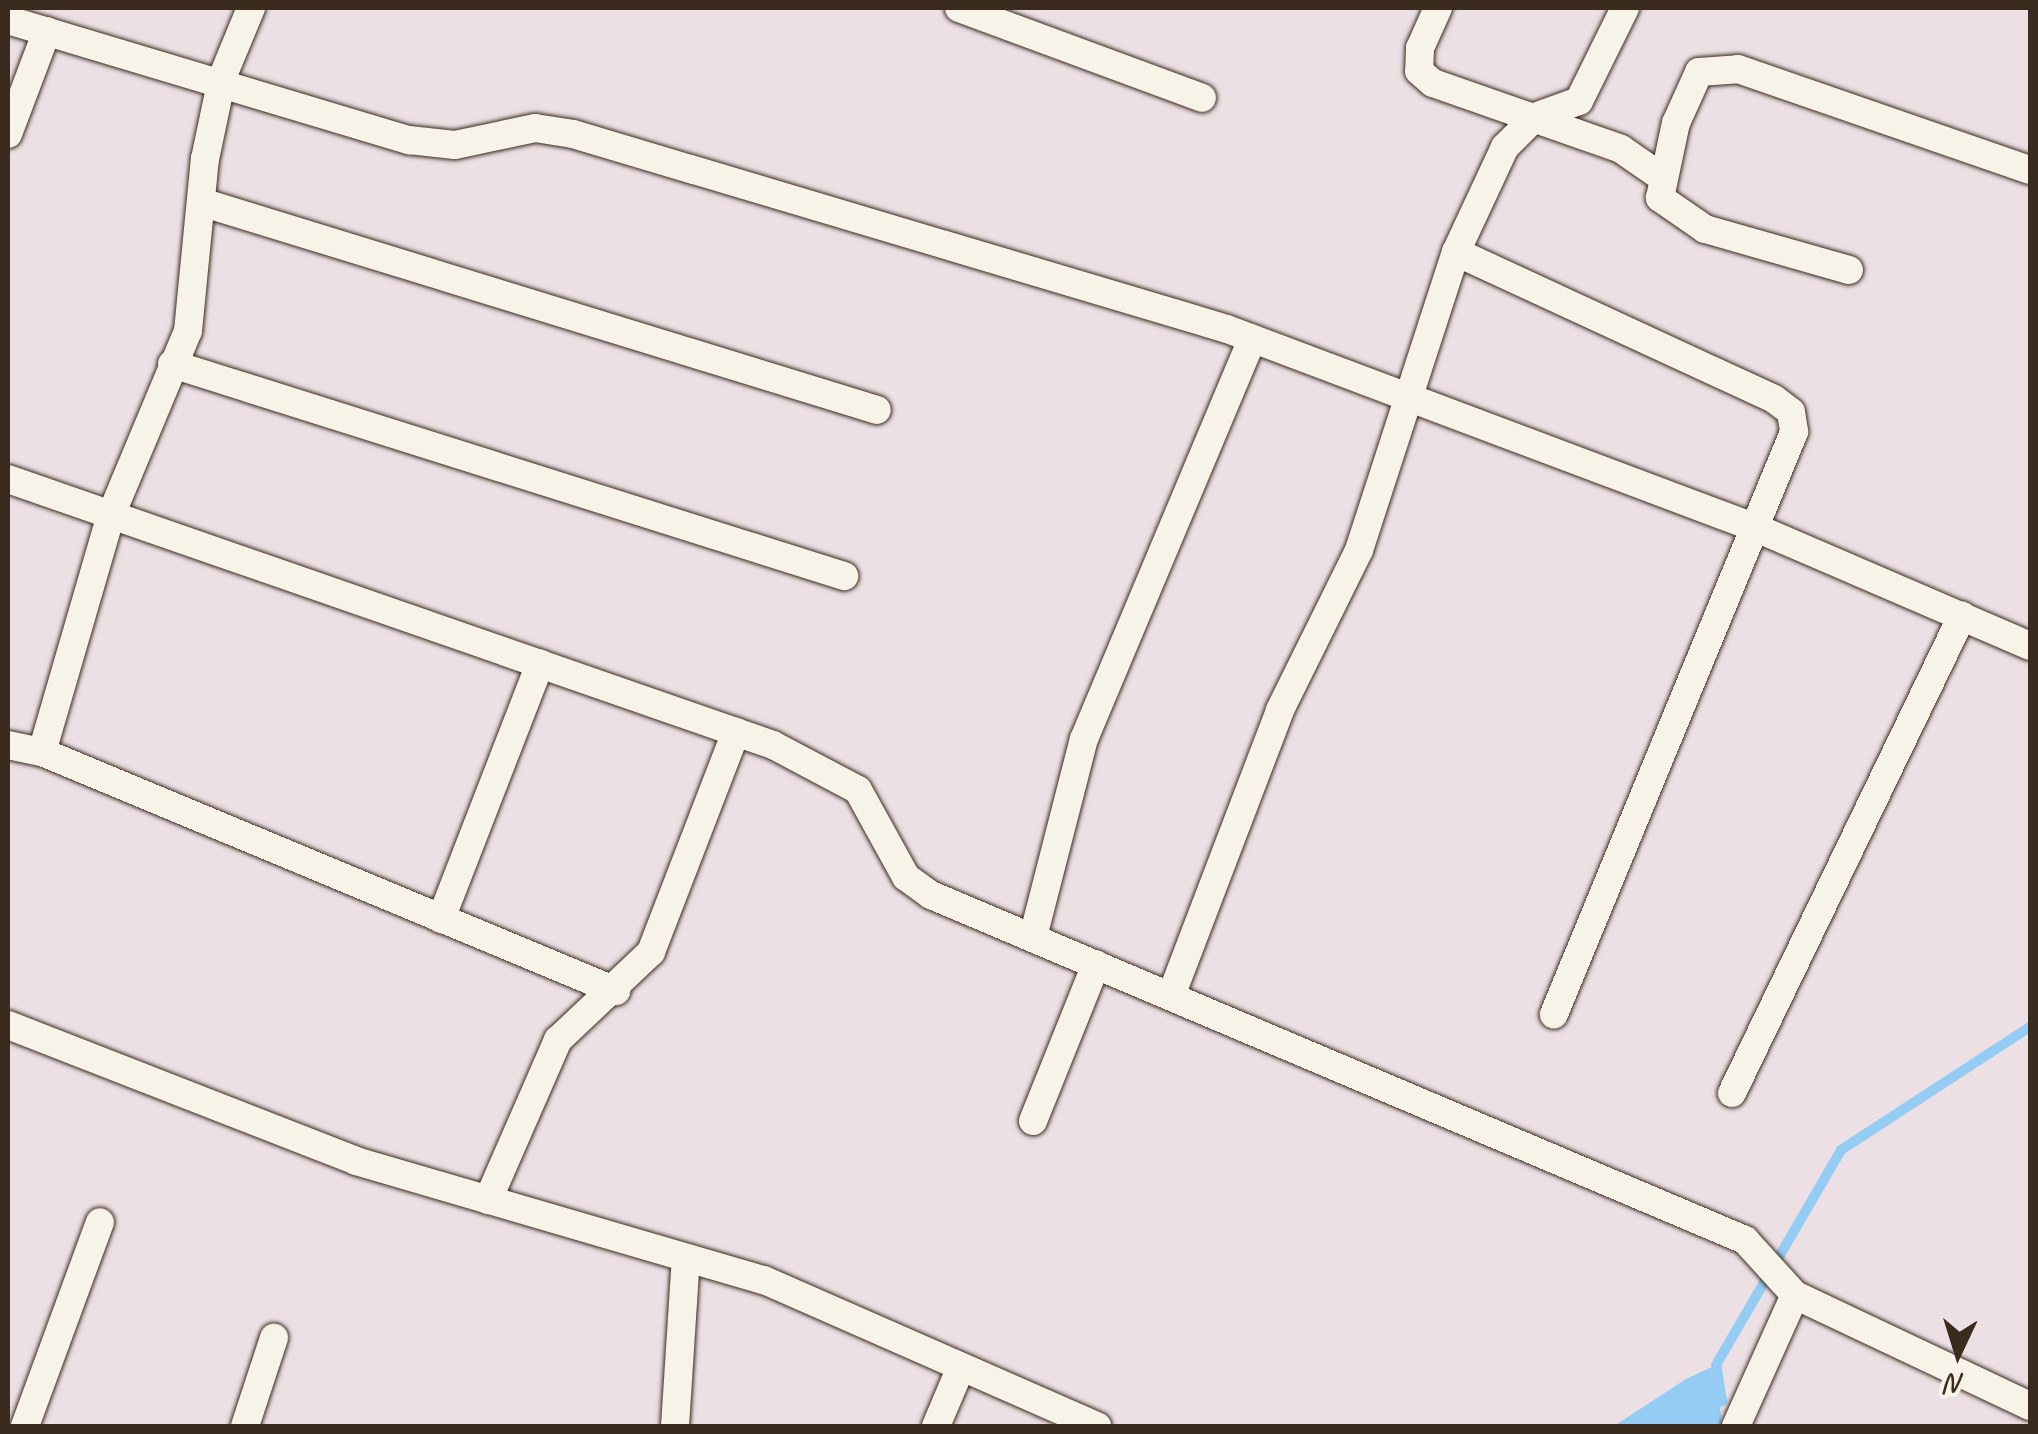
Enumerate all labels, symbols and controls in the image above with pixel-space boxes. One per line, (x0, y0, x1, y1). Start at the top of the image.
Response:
north arrow (1908, 1304, 2008, 1404)
text: N (1946, 1366, 1966, 1402)

